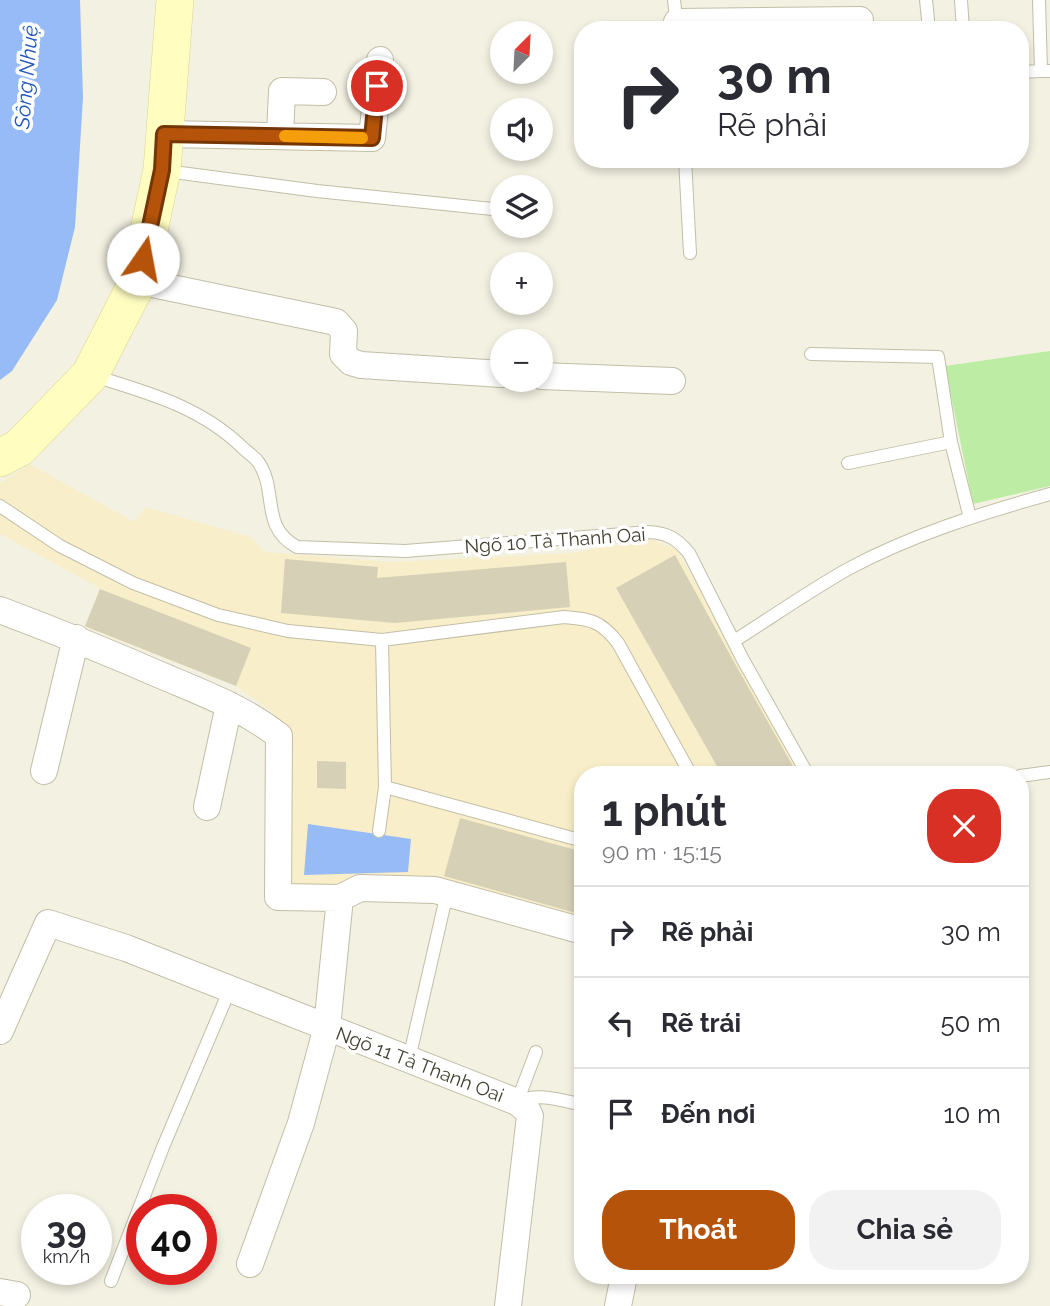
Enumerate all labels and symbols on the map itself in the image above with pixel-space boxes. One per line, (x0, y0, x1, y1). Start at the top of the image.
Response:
north arrow (490, 21, 553, 84)
water label: Sông Nhuệ (9, 24, 43, 131)
pin (347, 56, 407, 116)
position arrow (106, 222, 180, 296)
street label: Ngõ 10 Tả Thanh Oai (464, 523, 646, 557)
street label: Ngõ 11 Tả Thanh Oai (333, 1022, 507, 1106)
speed limit sign: 40 (126, 1194, 217, 1285)

